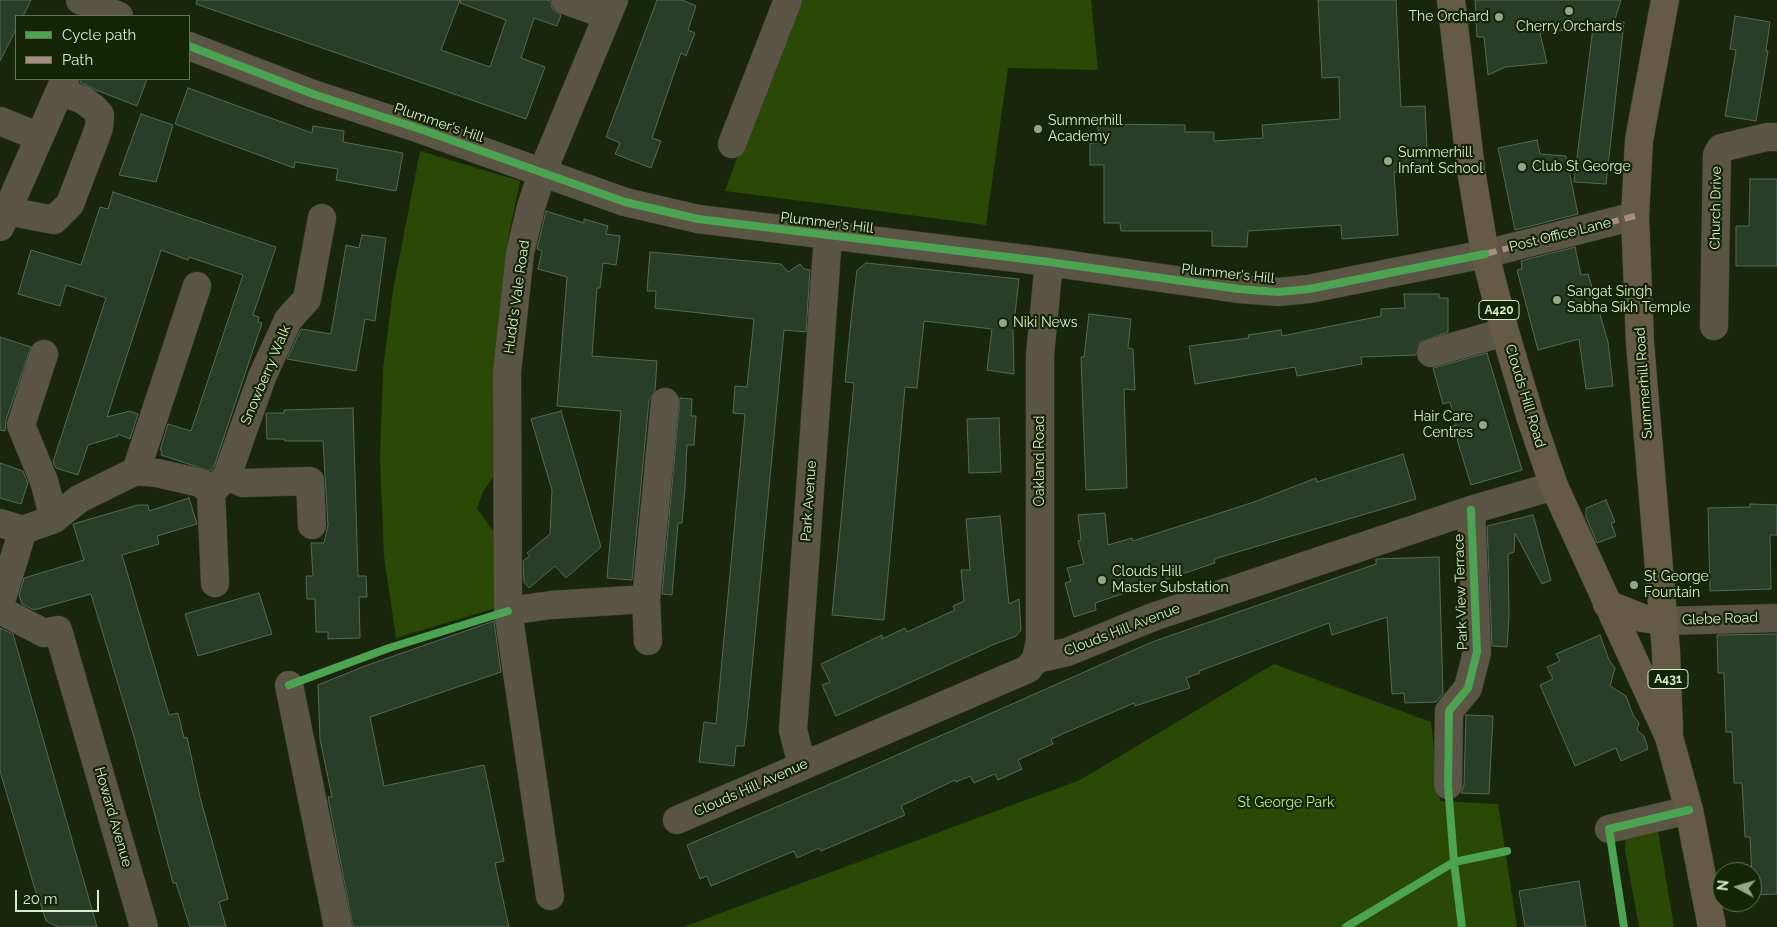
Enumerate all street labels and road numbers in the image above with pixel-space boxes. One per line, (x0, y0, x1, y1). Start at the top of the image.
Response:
street label: Plummer's Hill (392, 100, 486, 146)
street label: Church Drive (1707, 166, 1725, 250)
street label: Plummer's Hill (779, 209, 875, 237)
street label: Post Office Lane (1507, 214, 1613, 256)
street label: Hudd's Vale Road (501, 239, 533, 355)
street label: Plummer's Hill (1181, 261, 1275, 287)
road number: A420 (1479, 300, 1519, 320)
street label: Snowberry Walk (237, 323, 295, 427)
street label: Summerhill Road (1632, 327, 1656, 439)
street label: Clouds Hill Road (1501, 342, 1549, 450)
street label: Oakland Road (1032, 416, 1048, 506)
street label: Park Avenue (798, 460, 820, 542)
street label: Park View Terrace (1451, 534, 1471, 650)
street label: Clouds Hill Avenue (1062, 600, 1182, 660)
street label: Glebe Road (1682, 609, 1758, 629)
road number: A431 (1648, 670, 1688, 689)
street label: Clouds Hill Avenue (691, 755, 811, 821)
street label: Howard Avenue (91, 765, 135, 869)

